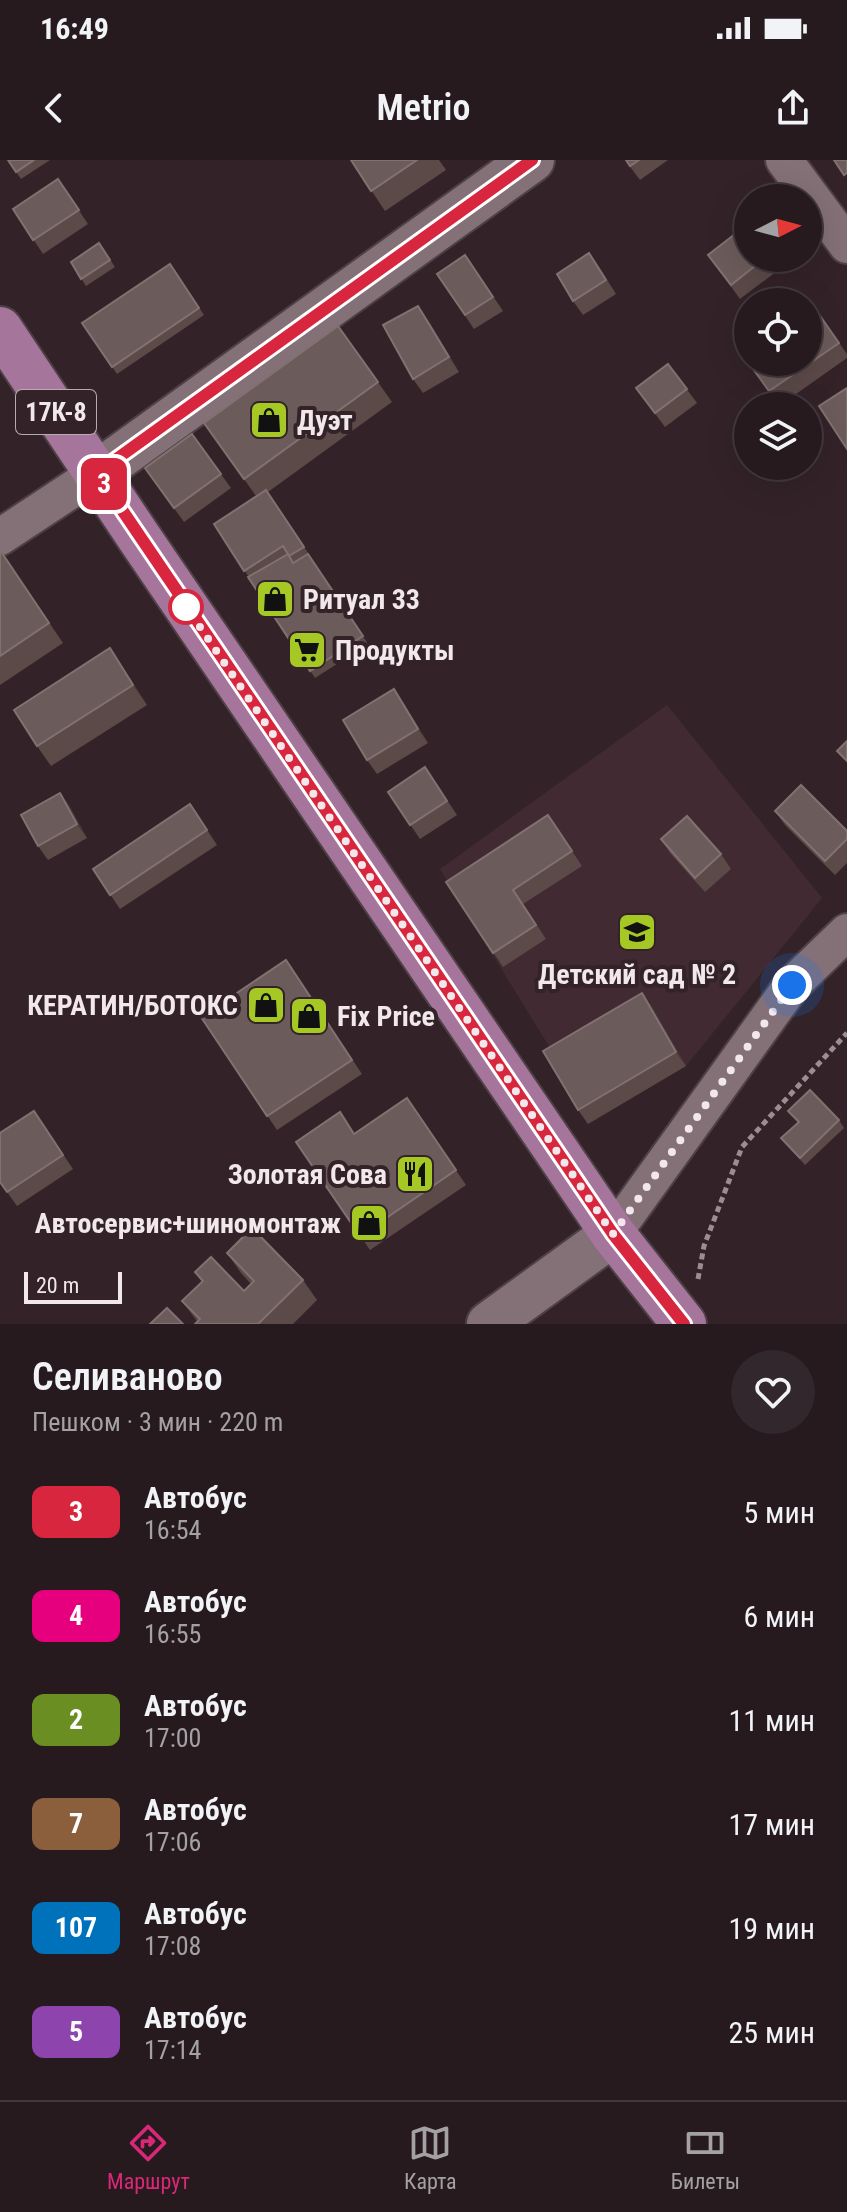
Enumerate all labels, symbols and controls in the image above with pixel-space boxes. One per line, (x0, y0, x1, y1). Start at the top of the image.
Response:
text: 16:49 (40, 11, 109, 46)
icon: back (32, 86, 76, 130)
icon: share (771, 86, 815, 130)
text: Metrio (377, 87, 470, 129)
north arrow (734, 184, 822, 272)
map controls (734, 184, 822, 480)
button: locate (734, 288, 822, 376)
road number: 17К-8 (16, 390, 96, 434)
button: layers (734, 392, 822, 480)
shop icon: Дуэт (248, 399, 290, 441)
place label: Дуэт (297, 404, 353, 437)
line badge: 3 (78, 458, 130, 510)
text: 3 (97, 467, 111, 500)
shop icon: Ритуал 33 (254, 578, 296, 620)
place label: Ритуал 33 (303, 583, 420, 616)
unlabelled marker (169, 590, 203, 624)
supermarket icon: Продукты (286, 629, 328, 671)
place label: Продукты (335, 634, 455, 667)
school or university icon: Детский сад № 2 (616, 911, 658, 953)
place label: Детский сад № 2 (538, 958, 736, 991)
your location (772, 965, 812, 1005)
shop icon: КЕРАТИН/БОТОКС (245, 984, 287, 1026)
place label: КЕРАТИН/БОТОКС (27, 989, 238, 1022)
shop icon: Fix Price (288, 995, 330, 1037)
place label: Fix Price (337, 1000, 435, 1033)
restaurant icon: Золотая Сова (394, 1153, 436, 1195)
place label: Золотая Сова (228, 1158, 387, 1191)
shop icon: Автосервис+шиномонтаж (348, 1202, 390, 1244)
place label: Автосервис+шиномонтаж (35, 1207, 341, 1240)
scale bar (24, 1268, 122, 1304)
text: 20 m (36, 1273, 79, 1298)
button: heart (731, 1350, 815, 1434)
text: Селиваново (32, 1355, 223, 1399)
text: Пешком · 3 мин · 220 m (32, 1407, 283, 1437)
text: Автобус (144, 1480, 247, 1515)
text: 3 (69, 1495, 83, 1528)
text: 5 мин (743, 1495, 815, 1530)
text: 16:54 (144, 1515, 201, 1545)
text: Автобус (144, 1584, 247, 1619)
text: 4 (69, 1599, 83, 1632)
text: 6 мин (743, 1599, 815, 1634)
text: 16:55 (144, 1619, 201, 1649)
text: Автобус (144, 1688, 247, 1723)
text: 2 (69, 1703, 83, 1736)
text: 11 мин (729, 1703, 815, 1738)
text: 17:00 (144, 1723, 201, 1753)
text: Автобус (144, 1792, 247, 1827)
text: 7 (69, 1807, 83, 1840)
text: 17 мин (729, 1807, 815, 1842)
text: 17:06 (144, 1827, 201, 1857)
text: Автобус (144, 1896, 247, 1931)
text: 107 (55, 1911, 97, 1944)
text: 19 мин (729, 1911, 815, 1946)
text: 17:08 (144, 1931, 201, 1961)
text: Автобус (144, 2000, 247, 2035)
text: 5 (69, 2015, 83, 2048)
text: 25 мин (729, 2015, 815, 2050)
text: 17:14 (144, 2035, 201, 2065)
tab: Маршрут (107, 2121, 190, 2194)
tab: Карта (404, 2121, 457, 2194)
tab: Билеты (671, 2121, 740, 2194)

